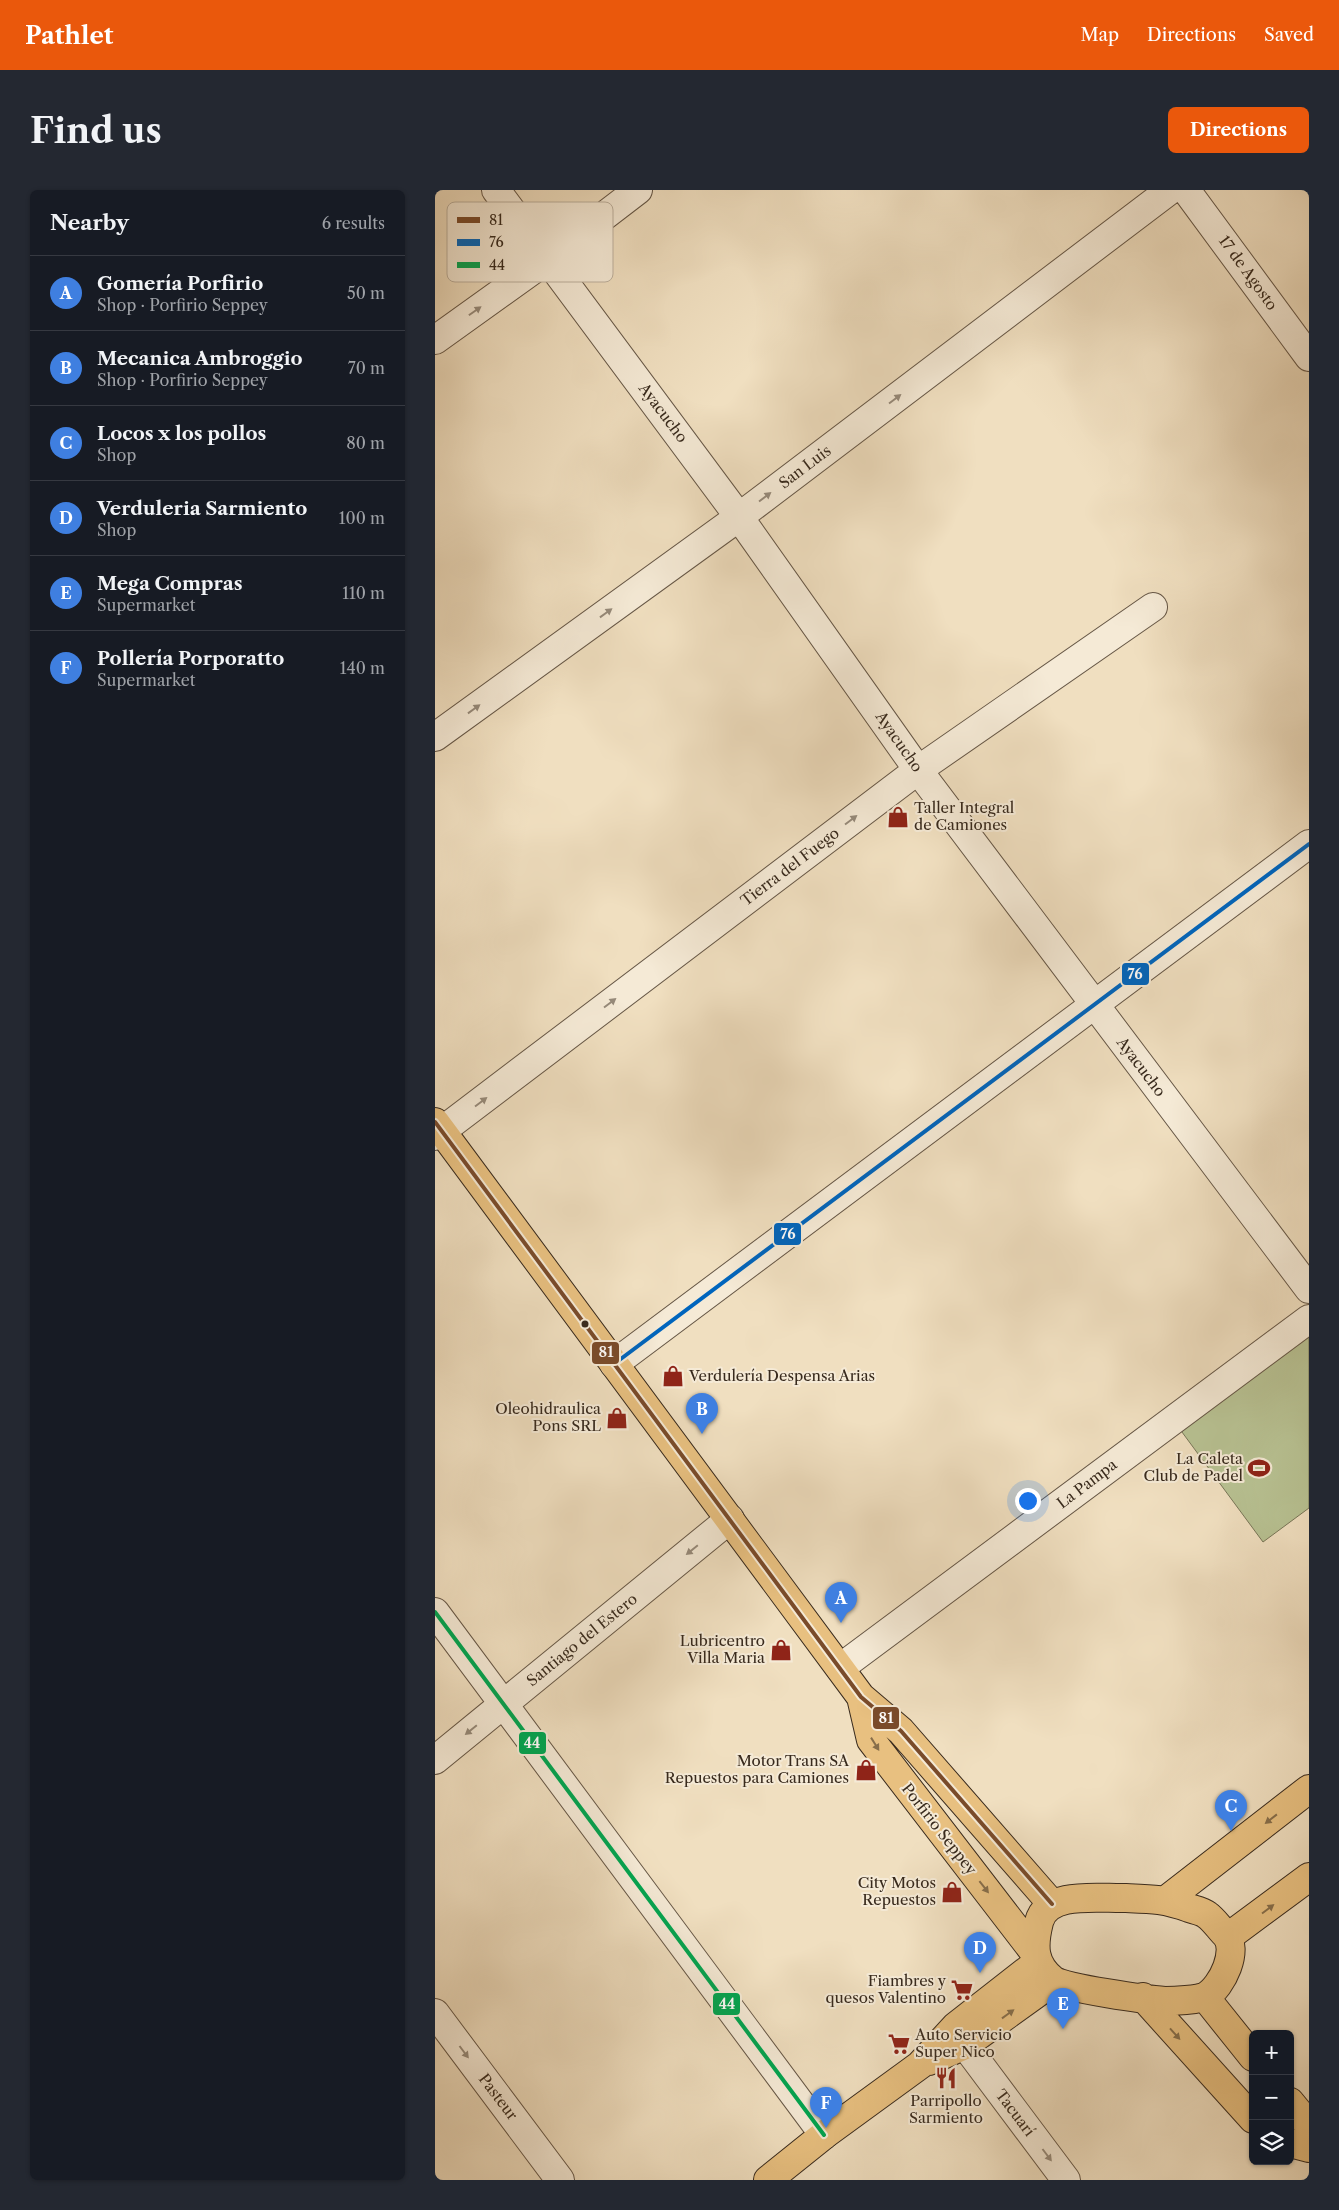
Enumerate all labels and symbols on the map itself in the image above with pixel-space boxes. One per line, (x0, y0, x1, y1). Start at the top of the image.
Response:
legend (447, 202, 613, 282)
text: 81 (489, 211, 503, 229)
street label: 17 de Agosto (1215, 232, 1282, 314)
text: 76 (489, 233, 504, 251)
text: 44 (489, 256, 505, 274)
one-way arrow (468, 306, 481, 317)
street label: Ayacucho (634, 378, 692, 446)
one-way arrow (888, 393, 901, 404)
street label: San Luis (775, 441, 835, 492)
one-way arrow (758, 491, 771, 502)
one-way arrow (599, 608, 613, 618)
one-way arrow (468, 704, 481, 714)
street label: Ayacucho (871, 707, 927, 776)
place label: Taller Integral de Camiones (914, 798, 1015, 834)
shop icon: Taller Integral de Camiones (885, 804, 911, 830)
one-way arrow (844, 815, 857, 826)
street label: Tierra del Fuego (737, 823, 843, 910)
line badge: 76 (1121, 962, 1150, 986)
text: 76 (1127, 965, 1143, 983)
one-way arrow (603, 998, 616, 1009)
street label: Ayacucho (1112, 1032, 1170, 1100)
one-way arrow (474, 1096, 487, 1107)
line badge: 76 (773, 1222, 802, 1246)
text: 76 (780, 1225, 796, 1243)
unlabelled marker (580, 1319, 590, 1329)
line badge: 81 (591, 1341, 620, 1365)
text: 81 (599, 1343, 614, 1361)
shop icon: Verdulería Despensa Arias (660, 1363, 686, 1389)
place label: Verdulería Despensa Arias (688, 1366, 875, 1385)
pin: B (686, 1393, 718, 1434)
place label: Oleohidraulica Pons SRL (495, 1399, 601, 1435)
shop icon: Oleohidraulica Pons SRL (604, 1405, 630, 1431)
place label: La Caleta Club de Padel (1144, 1449, 1244, 1485)
street label: La Pampa (1053, 1455, 1121, 1512)
sports icon: La Caleta Club de Padel (1246, 1455, 1272, 1481)
your location (1015, 1488, 1041, 1514)
one-way arrow (686, 1545, 699, 1556)
pin: A (825, 1582, 857, 1623)
street label: Santiago del Estero (523, 1589, 641, 1690)
place label: Lubricentro Villa Maria (680, 1631, 765, 1667)
shop icon: Lubricentro Villa Maria (768, 1637, 794, 1663)
line badge: 81 (872, 1706, 900, 1730)
text: 81 (879, 1709, 894, 1727)
one-way arrow (465, 1725, 478, 1736)
line badge: 44 (518, 1731, 547, 1755)
text: 44 (524, 1734, 540, 1752)
one-way arrow (870, 1737, 879, 1750)
place label: Motor Trans SA Repuestos para Camiones (665, 1751, 850, 1787)
shop icon: Motor Trans SA Repuestos para Camiones (853, 1757, 879, 1783)
street label: Porfirio Seppey (898, 1779, 981, 1879)
pin: C (1215, 1790, 1247, 1831)
one-way arrow (1264, 1813, 1277, 1824)
place label: City Motos Repuestos (858, 1873, 936, 1909)
shop icon: City Motos Repuestos (939, 1879, 965, 1905)
one-way arrow (978, 1880, 989, 1893)
one-way arrow (1261, 1903, 1274, 1914)
pin: D (964, 1932, 996, 1973)
place label: Fiambres y quesos Valentino (826, 1971, 947, 2007)
supermarket icon: Fiambres y quesos Valentino (949, 1977, 975, 2003)
pin: E (1047, 1988, 1079, 2029)
line badge: 44 (712, 1992, 741, 2016)
text: 44 (719, 1995, 735, 2013)
one-way arrow (1001, 2009, 1014, 2019)
place label: Auto Servicio Super Nico (914, 2025, 1012, 2061)
one-way arrow (1170, 2027, 1181, 2040)
supermarket icon: Auto Servicio Super Nico (886, 2031, 912, 2057)
one-way arrow (459, 2045, 470, 2058)
restaurant icon: Parripollo Sarmiento (933, 2065, 959, 2091)
street label: Pasteur (475, 2070, 522, 2124)
street label: Tacuarí (992, 2086, 1039, 2140)
pin: F (810, 2087, 842, 2128)
place label: Parripollo Sarmiento (909, 2091, 983, 2127)
one-way arrow (1041, 2148, 1051, 2161)

